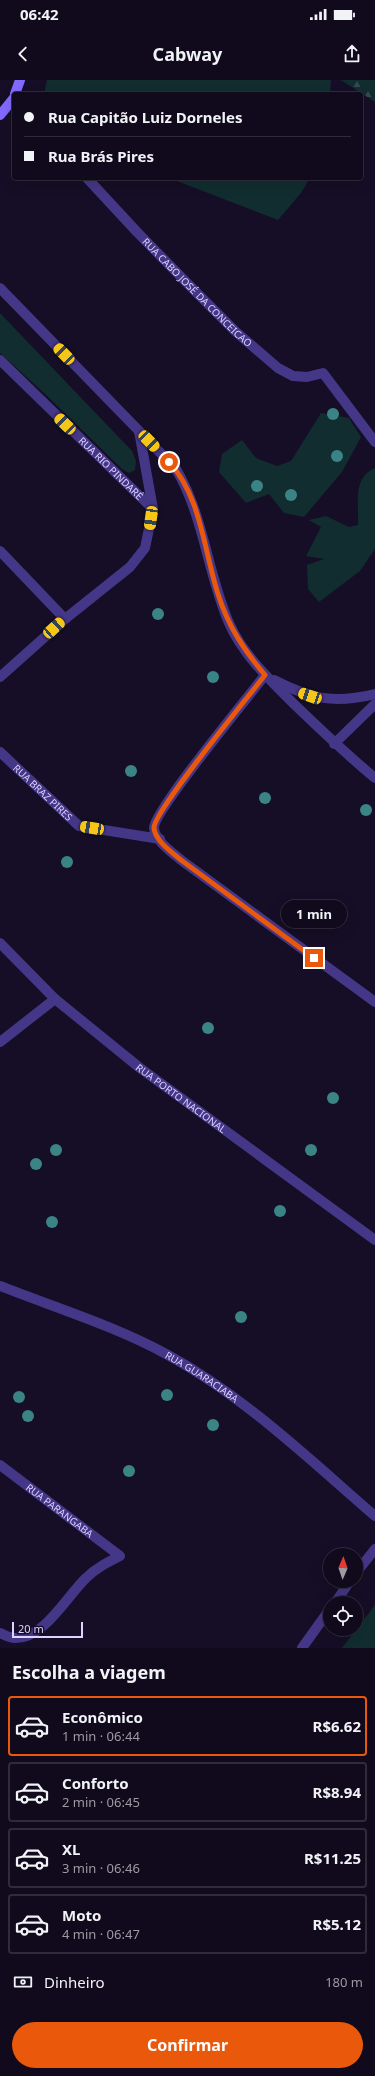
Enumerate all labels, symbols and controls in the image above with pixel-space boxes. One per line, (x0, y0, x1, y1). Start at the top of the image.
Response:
text: 06:42 (20, 4, 59, 24)
text: Cabway (153, 42, 222, 66)
icon: back (12, 43, 34, 65)
icon: share (341, 43, 363, 65)
text: Rua Capitão Luiz Dorneles (48, 107, 242, 127)
text: Rua Brás Pires (48, 146, 154, 166)
street label: RUA CABO JOSÉ DA CONCEICAO (139, 235, 256, 350)
car (51, 341, 77, 367)
car (52, 411, 78, 437)
car (136, 428, 162, 454)
street label: RUA RIO PINDARÉ (76, 434, 146, 503)
route start (160, 453, 178, 471)
car (143, 505, 159, 531)
car (41, 616, 67, 640)
car (297, 686, 323, 706)
street label: RUA BRAZ PIRES (10, 761, 76, 824)
car (79, 820, 105, 836)
callout: 1 min (281, 900, 347, 928)
text: 1 min (296, 905, 332, 923)
route end (305, 949, 323, 967)
street label: RUA PORTO NACIONAL (133, 1060, 229, 1136)
street label: RUA GUARACIABA (163, 1348, 242, 1406)
street label: RUA PARANGABA (23, 1480, 97, 1541)
north arrow (323, 1548, 363, 1588)
map controls (323, 1548, 363, 1636)
button: locate (323, 1596, 363, 1636)
scale bar (12, 1620, 83, 1639)
text: 20 m (18, 1621, 44, 1636)
text: Escolha a viagem (12, 1660, 166, 1684)
text: Econômico (62, 1707, 143, 1727)
icon: car (14, 1708, 50, 1744)
text: R$6.62 (313, 1716, 361, 1736)
text: 1 min · 06:44 (62, 1727, 140, 1745)
text: Conforto (62, 1773, 129, 1793)
icon: car (14, 1774, 50, 1810)
text: R$8.94 (313, 1782, 361, 1802)
text: 2 min · 06:45 (62, 1793, 140, 1811)
text: XL (62, 1839, 80, 1859)
icon: car (14, 1840, 50, 1876)
text: R$11.25 (304, 1848, 361, 1868)
text: 3 min · 06:46 (62, 1859, 140, 1877)
text: Moto (62, 1905, 101, 1925)
icon: car (14, 1906, 50, 1942)
text: R$5.12 (313, 1914, 361, 1934)
text: 4 min · 06:47 (62, 1925, 140, 1943)
icon: cash (12, 1971, 34, 1993)
text: Dinheiro (44, 1972, 105, 1992)
text: 180 m (325, 1973, 363, 1991)
button: Confirmar (12, 2022, 363, 2068)

